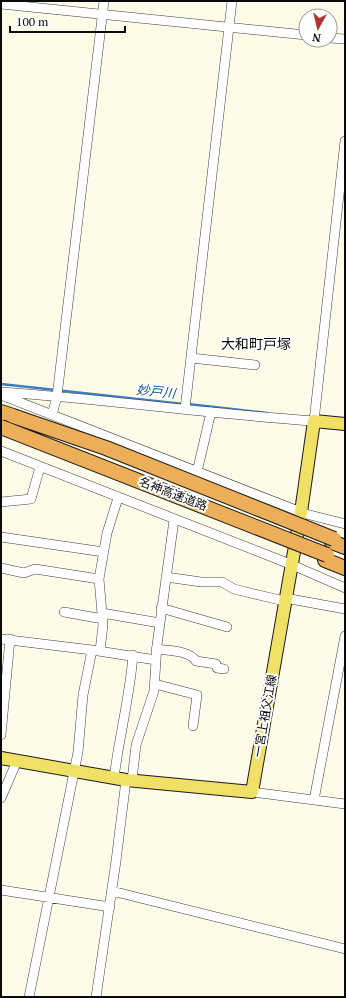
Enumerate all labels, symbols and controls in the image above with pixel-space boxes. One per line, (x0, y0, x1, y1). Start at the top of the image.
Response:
scale bar (10, 8, 125, 34)
north arrow (298, 8, 338, 48)
text: 100 m (16, 14, 49, 29)
text: N (311, 30, 322, 45)
district label: 大和町戸塚 (221, 334, 291, 353)
water label: 妙戸川 (136, 380, 178, 402)
street label: 名神高速道路 (137, 474, 209, 513)
street label: 一宮上祖父江線 (250, 673, 279, 759)

